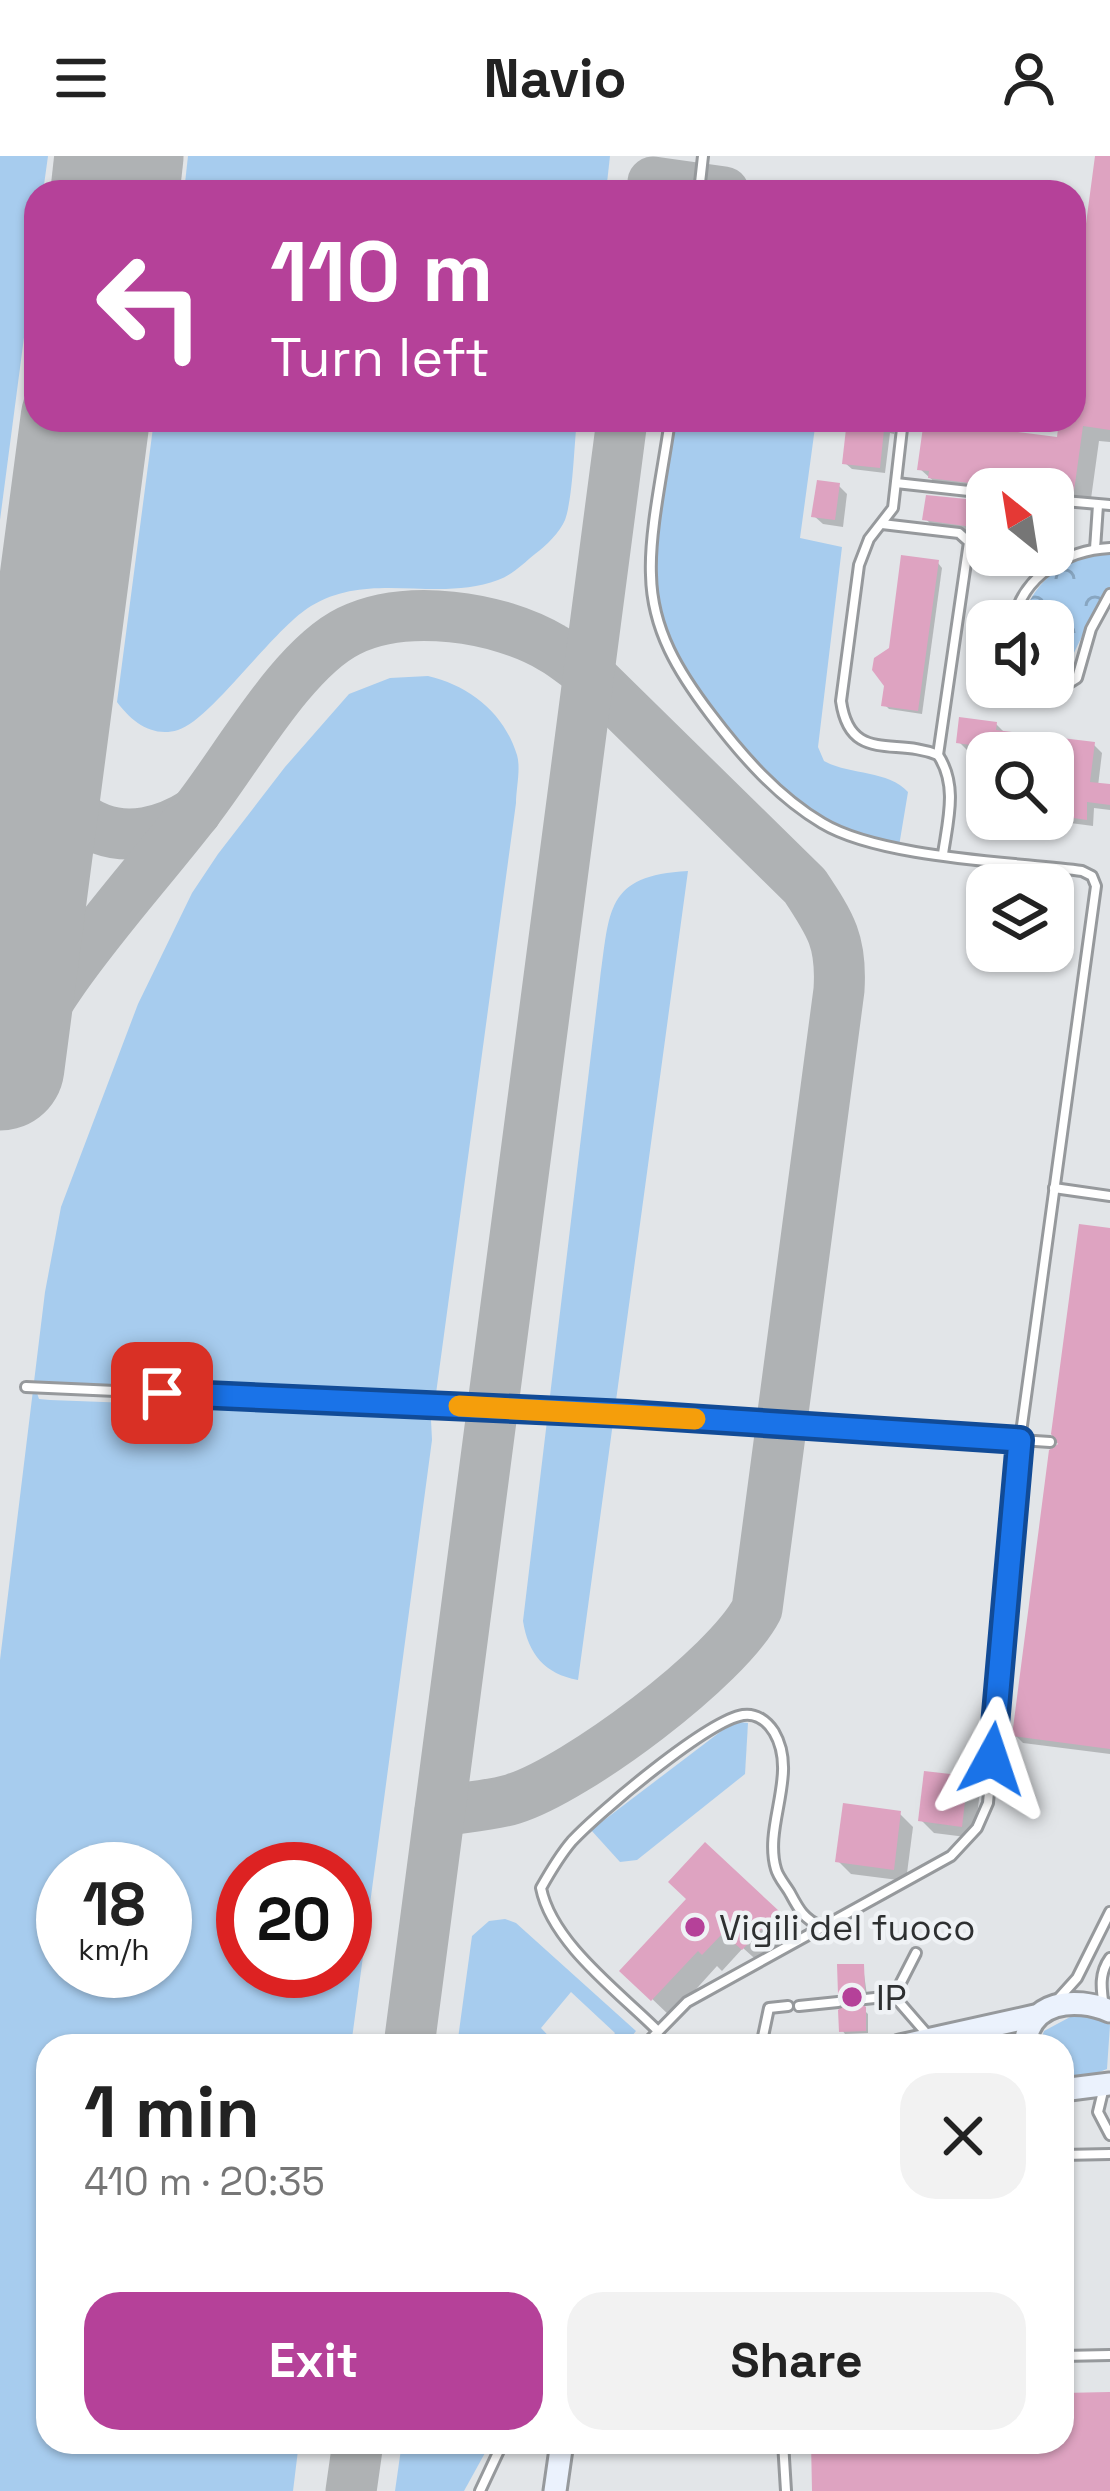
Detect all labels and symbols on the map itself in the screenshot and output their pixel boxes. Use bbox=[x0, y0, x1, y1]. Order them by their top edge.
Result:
north arrow bbox=[966, 468, 1074, 576]
pin bbox=[111, 1342, 213, 1444]
position arrow bbox=[929, 1696, 1055, 1822]
speed limit sign: 20 bbox=[216, 1842, 372, 1998]
place label: Vigili del fuoco bbox=[719, 1905, 975, 1951]
marker: Vigili del fuoco bbox=[682, 1914, 708, 1940]
place label: IP bbox=[876, 1975, 906, 2021]
marker: IP bbox=[839, 1984, 865, 2010]

